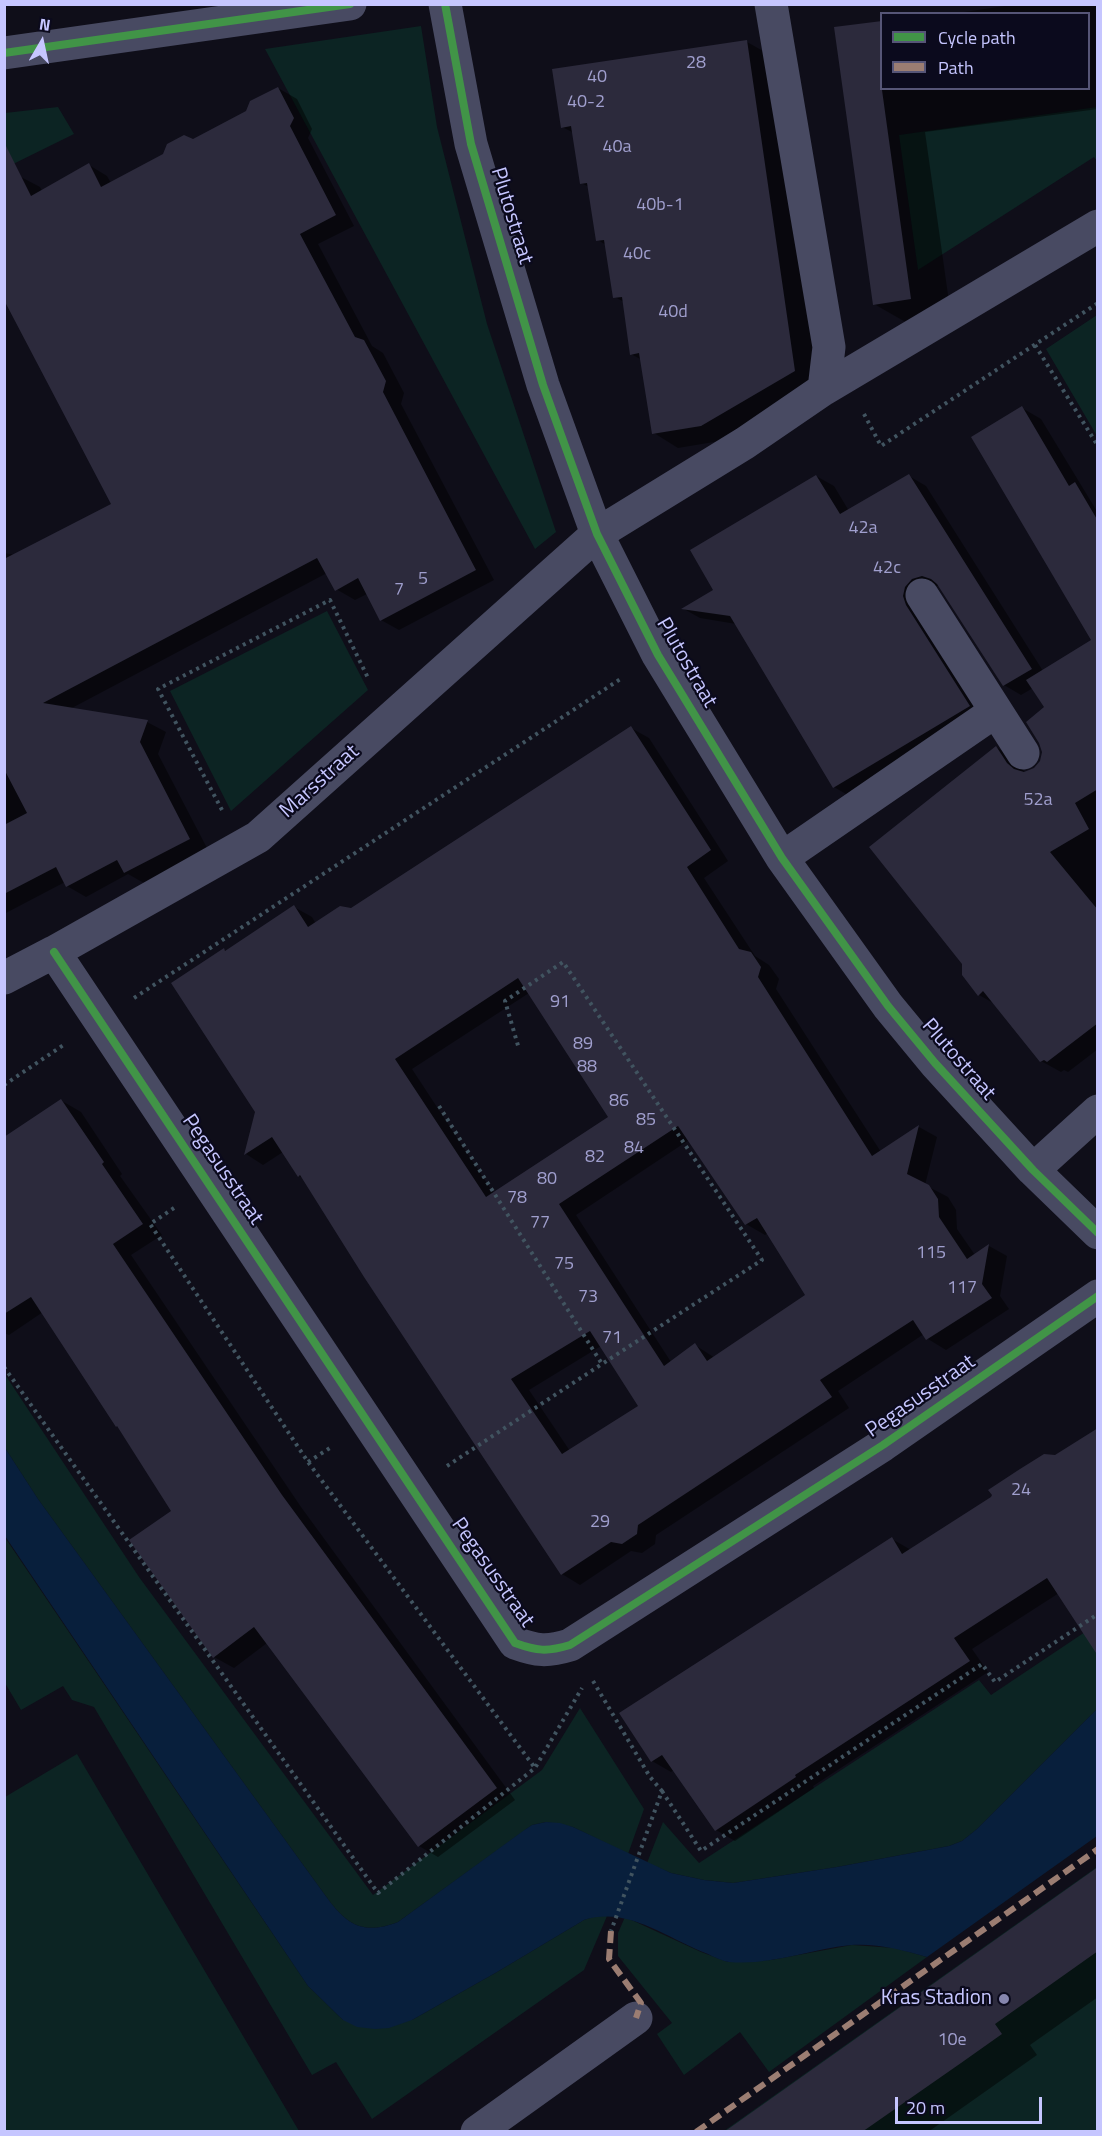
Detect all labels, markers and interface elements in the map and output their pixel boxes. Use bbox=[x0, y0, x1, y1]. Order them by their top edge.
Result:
north arrow bbox=[12, 12, 72, 72]
text: N bbox=[37, 12, 52, 37]
legend bbox=[880, 12, 1090, 90]
text: Cycle path bbox=[938, 24, 1016, 51]
house number: 28 bbox=[686, 53, 706, 75]
text: Path bbox=[938, 54, 974, 81]
house number: 40 bbox=[587, 67, 607, 89]
house number: 40-2 bbox=[567, 92, 605, 114]
house number: 40a bbox=[602, 137, 632, 159]
street label: Plutostraat bbox=[484, 165, 538, 267]
house number: 40b-1 bbox=[636, 195, 684, 217]
house number: 40c bbox=[623, 244, 651, 266]
house number: 40d bbox=[658, 302, 688, 324]
house number: 42a bbox=[848, 518, 878, 540]
house number: 42c bbox=[873, 558, 901, 580]
house number: 5 bbox=[418, 569, 428, 591]
house number: 7 bbox=[394, 580, 404, 602]
street label: Plutostraat bbox=[650, 614, 722, 712]
street label: Marsstraat bbox=[275, 740, 365, 824]
house number: 52a bbox=[1023, 790, 1053, 812]
house number: 91 bbox=[550, 992, 570, 1014]
street label: Plutostraat bbox=[916, 1014, 1000, 1106]
house number: 89 bbox=[573, 1034, 593, 1056]
house number: 88 bbox=[577, 1057, 597, 1079]
house number: 86 bbox=[609, 1091, 629, 1113]
street label: Pegasusstraat bbox=[176, 1110, 268, 1230]
house number: 85 bbox=[636, 1110, 656, 1132]
house number: 84 bbox=[624, 1138, 644, 1160]
house number: 82 bbox=[585, 1147, 605, 1169]
house number: 80 bbox=[537, 1169, 557, 1191]
house number: 78 bbox=[507, 1188, 527, 1210]
house number: 77 bbox=[530, 1213, 550, 1235]
house number: 115 bbox=[916, 1243, 946, 1265]
house number: 75 bbox=[554, 1254, 574, 1276]
house number: 117 bbox=[947, 1278, 977, 1300]
house number: 73 bbox=[578, 1287, 598, 1309]
house number: 71 bbox=[602, 1328, 622, 1350]
street label: Pegasusstraat bbox=[861, 1350, 981, 1444]
house number: 24 bbox=[1011, 1480, 1031, 1502]
house number: 29 bbox=[590, 1512, 610, 1534]
street label: Pegasusstraat bbox=[445, 1513, 539, 1633]
place label: Kras Stadion bbox=[881, 1986, 992, 2012]
marker: Kras Stadion bbox=[997, 1992, 1011, 2006]
house number: 10e bbox=[937, 2030, 967, 2052]
scale bar bbox=[898, 2085, 1045, 2123]
text: 20 m bbox=[906, 2094, 945, 2121]

